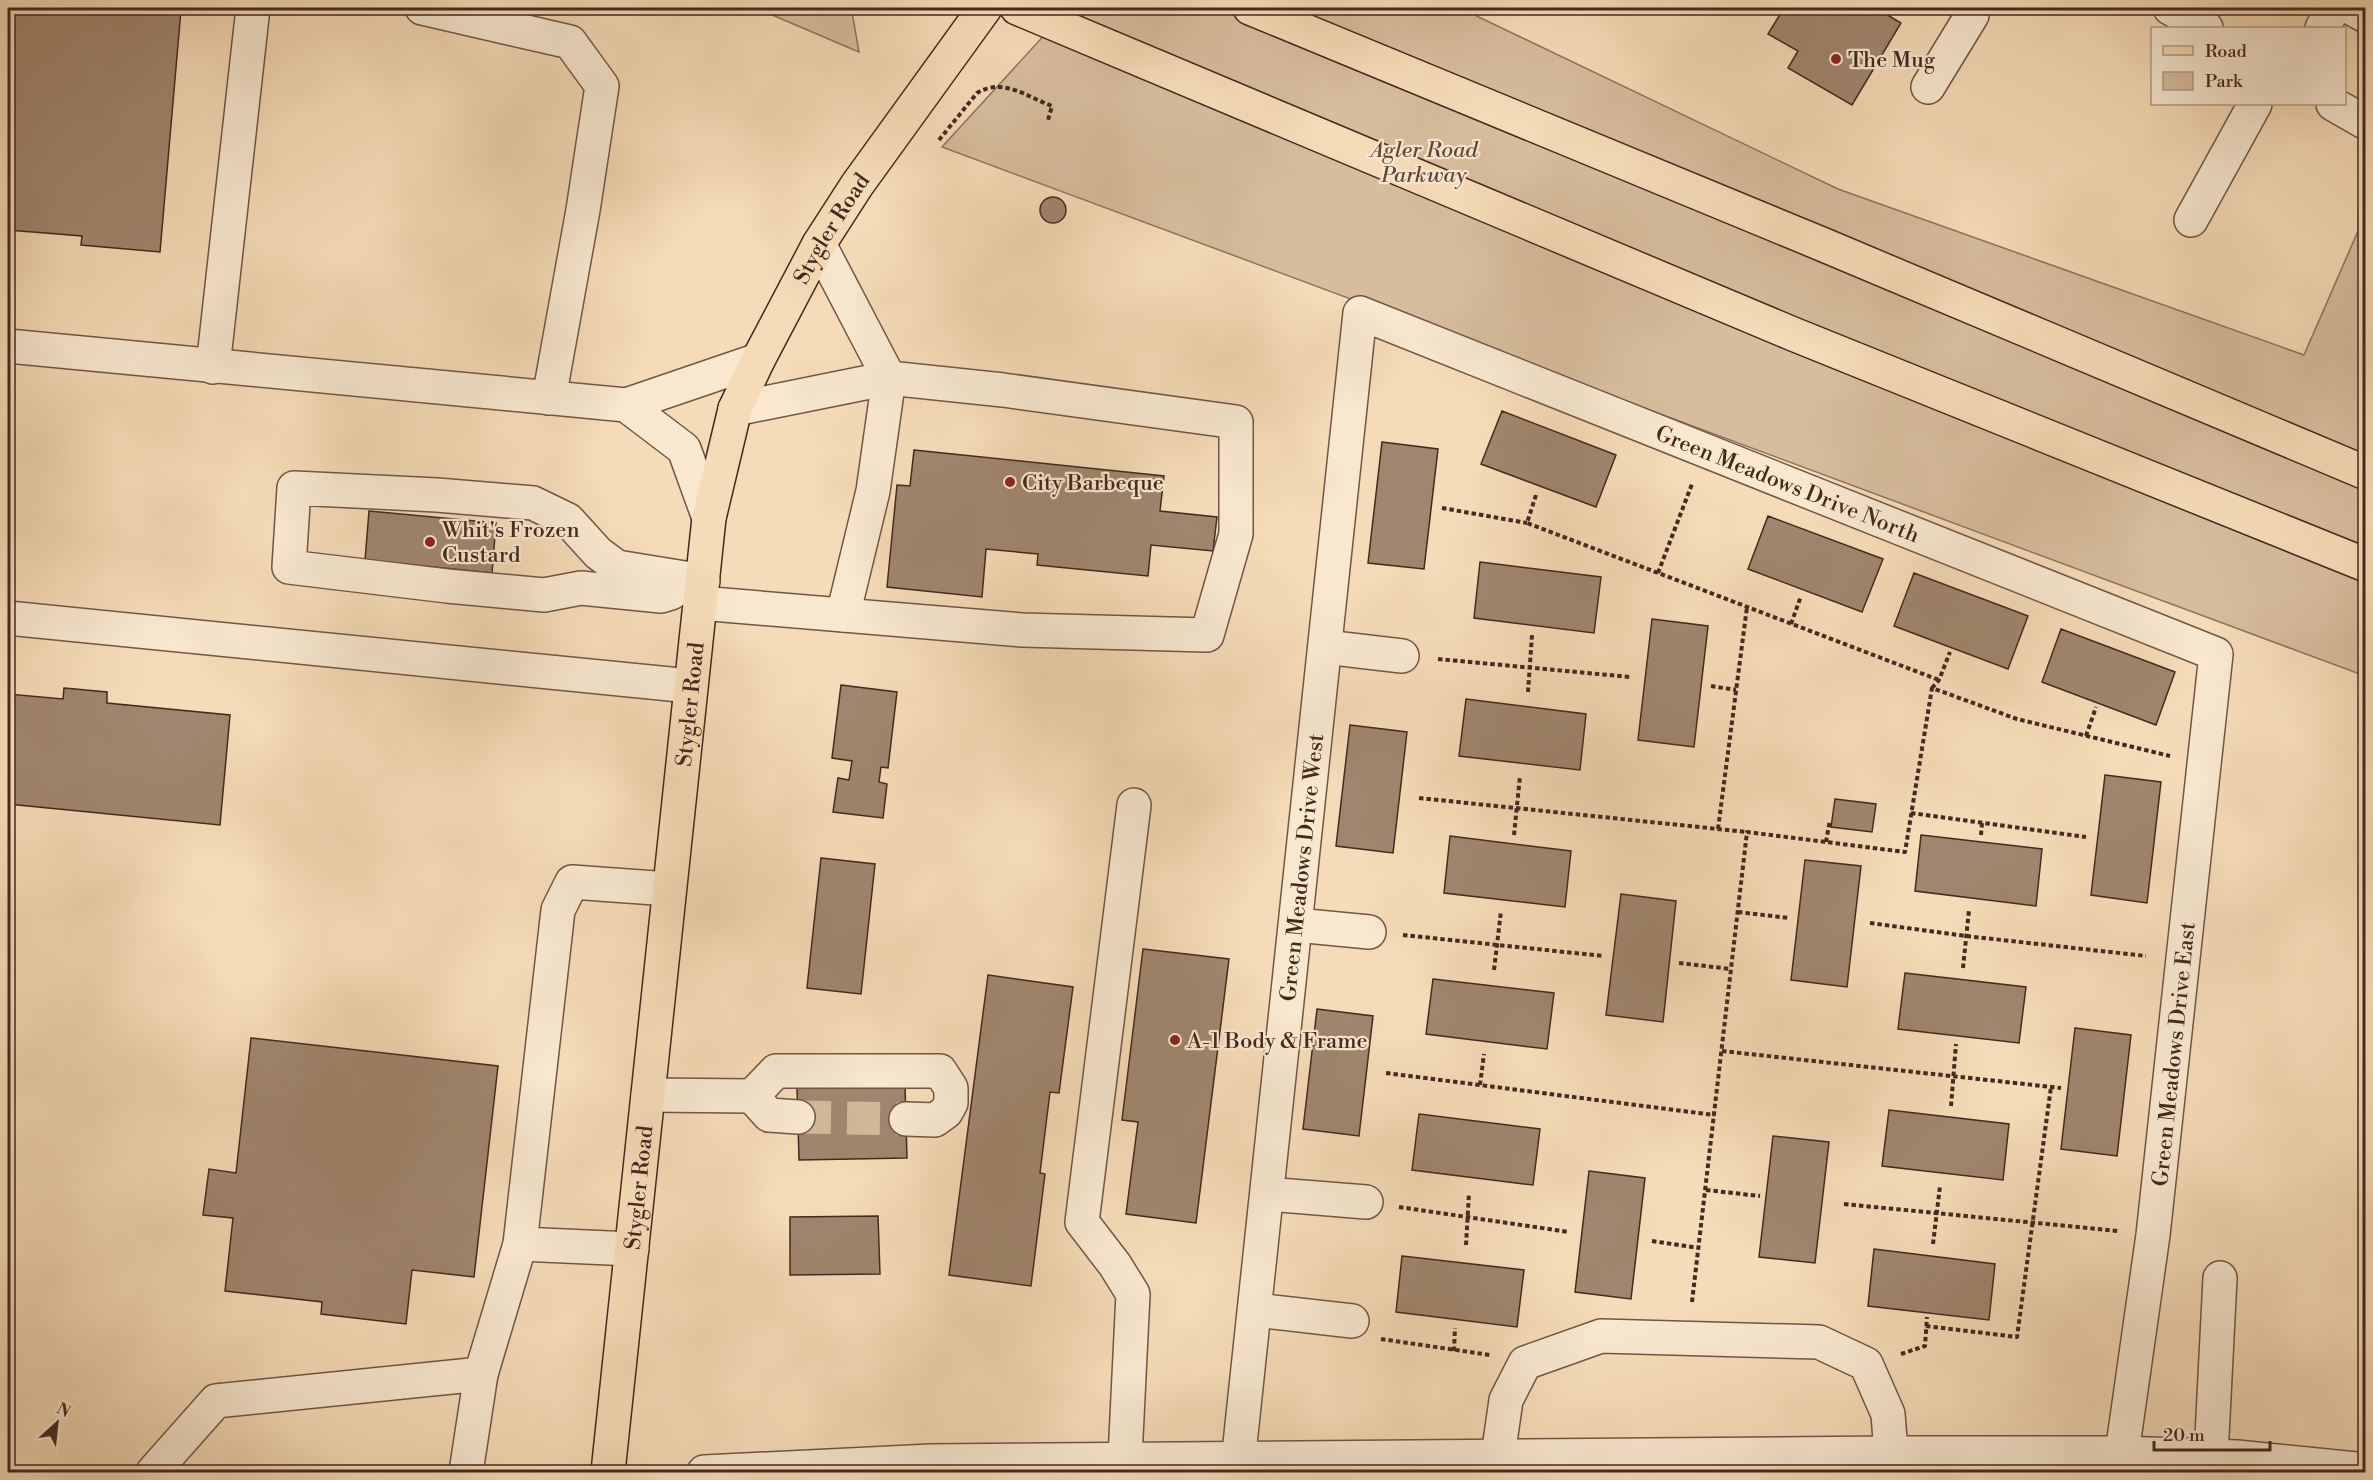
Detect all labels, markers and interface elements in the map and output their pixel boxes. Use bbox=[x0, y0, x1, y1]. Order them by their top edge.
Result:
legend bbox=[2151, 27, 2346, 105]
text: Road bbox=[2205, 40, 2248, 63]
place label: The Mug bbox=[1848, 47, 1936, 74]
marker: The Mug bbox=[1829, 52, 1843, 66]
text: Park bbox=[2205, 70, 2244, 93]
park label: Agler Road Parkway bbox=[1368, 137, 1479, 189]
street label: Stygler Road bbox=[788, 168, 876, 289]
street label: Green Meadows Drive North bbox=[1651, 420, 1923, 549]
place label: City Barbeque bbox=[1022, 470, 1164, 497]
marker: City Barbeque bbox=[1003, 475, 1017, 489]
place label: Whit's Frozen Custard bbox=[441, 517, 580, 569]
marker: Whit's Frozen Custard bbox=[423, 535, 437, 549]
street label: Stygler Road bbox=[671, 640, 711, 768]
street label: Green Meadows Drive West bbox=[1275, 732, 1330, 1003]
street label: Green Meadows Drive East bbox=[2147, 920, 2202, 1188]
place label: A-1 Body & Frame bbox=[1186, 1028, 1368, 1055]
marker: A-1 Body & Frame bbox=[1168, 1033, 1182, 1047]
street label: Stygler Road bbox=[620, 1124, 660, 1251]
north arrow bbox=[27, 1393, 87, 1453]
text: N bbox=[53, 1399, 74, 1422]
scale bar bbox=[2154, 1414, 2270, 1452]
text: 20 m bbox=[2163, 1424, 2205, 1447]

